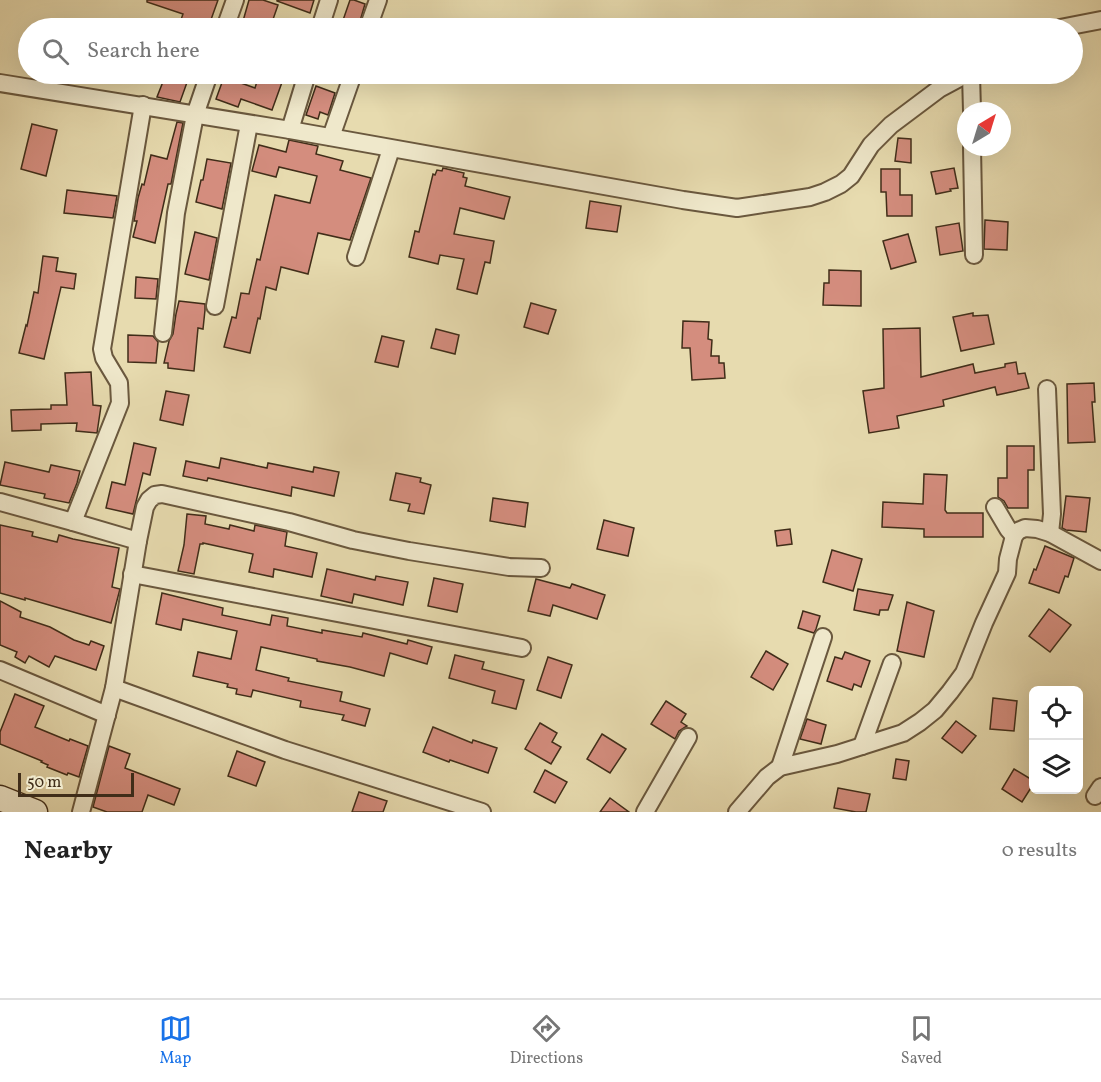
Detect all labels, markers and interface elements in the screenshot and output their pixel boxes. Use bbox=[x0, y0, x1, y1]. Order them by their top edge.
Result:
search box bbox=[18, 18, 1083, 84]
icon: search bbox=[39, 35, 72, 68]
text: Search here bbox=[87, 36, 200, 67]
north arrow bbox=[957, 102, 1011, 156]
map controls bbox=[1029, 686, 1083, 794]
button: locate bbox=[1029, 686, 1083, 740]
button: layers bbox=[1029, 740, 1083, 794]
scale bar bbox=[18, 770, 134, 798]
text: 50 m bbox=[27, 772, 61, 794]
text: Nearby bbox=[24, 833, 113, 869]
text: 0 results bbox=[1002, 837, 1077, 865]
tab: Map bbox=[159, 1012, 192, 1070]
tab: Directions bbox=[510, 1012, 583, 1070]
tab: Saved bbox=[901, 1012, 942, 1070]

